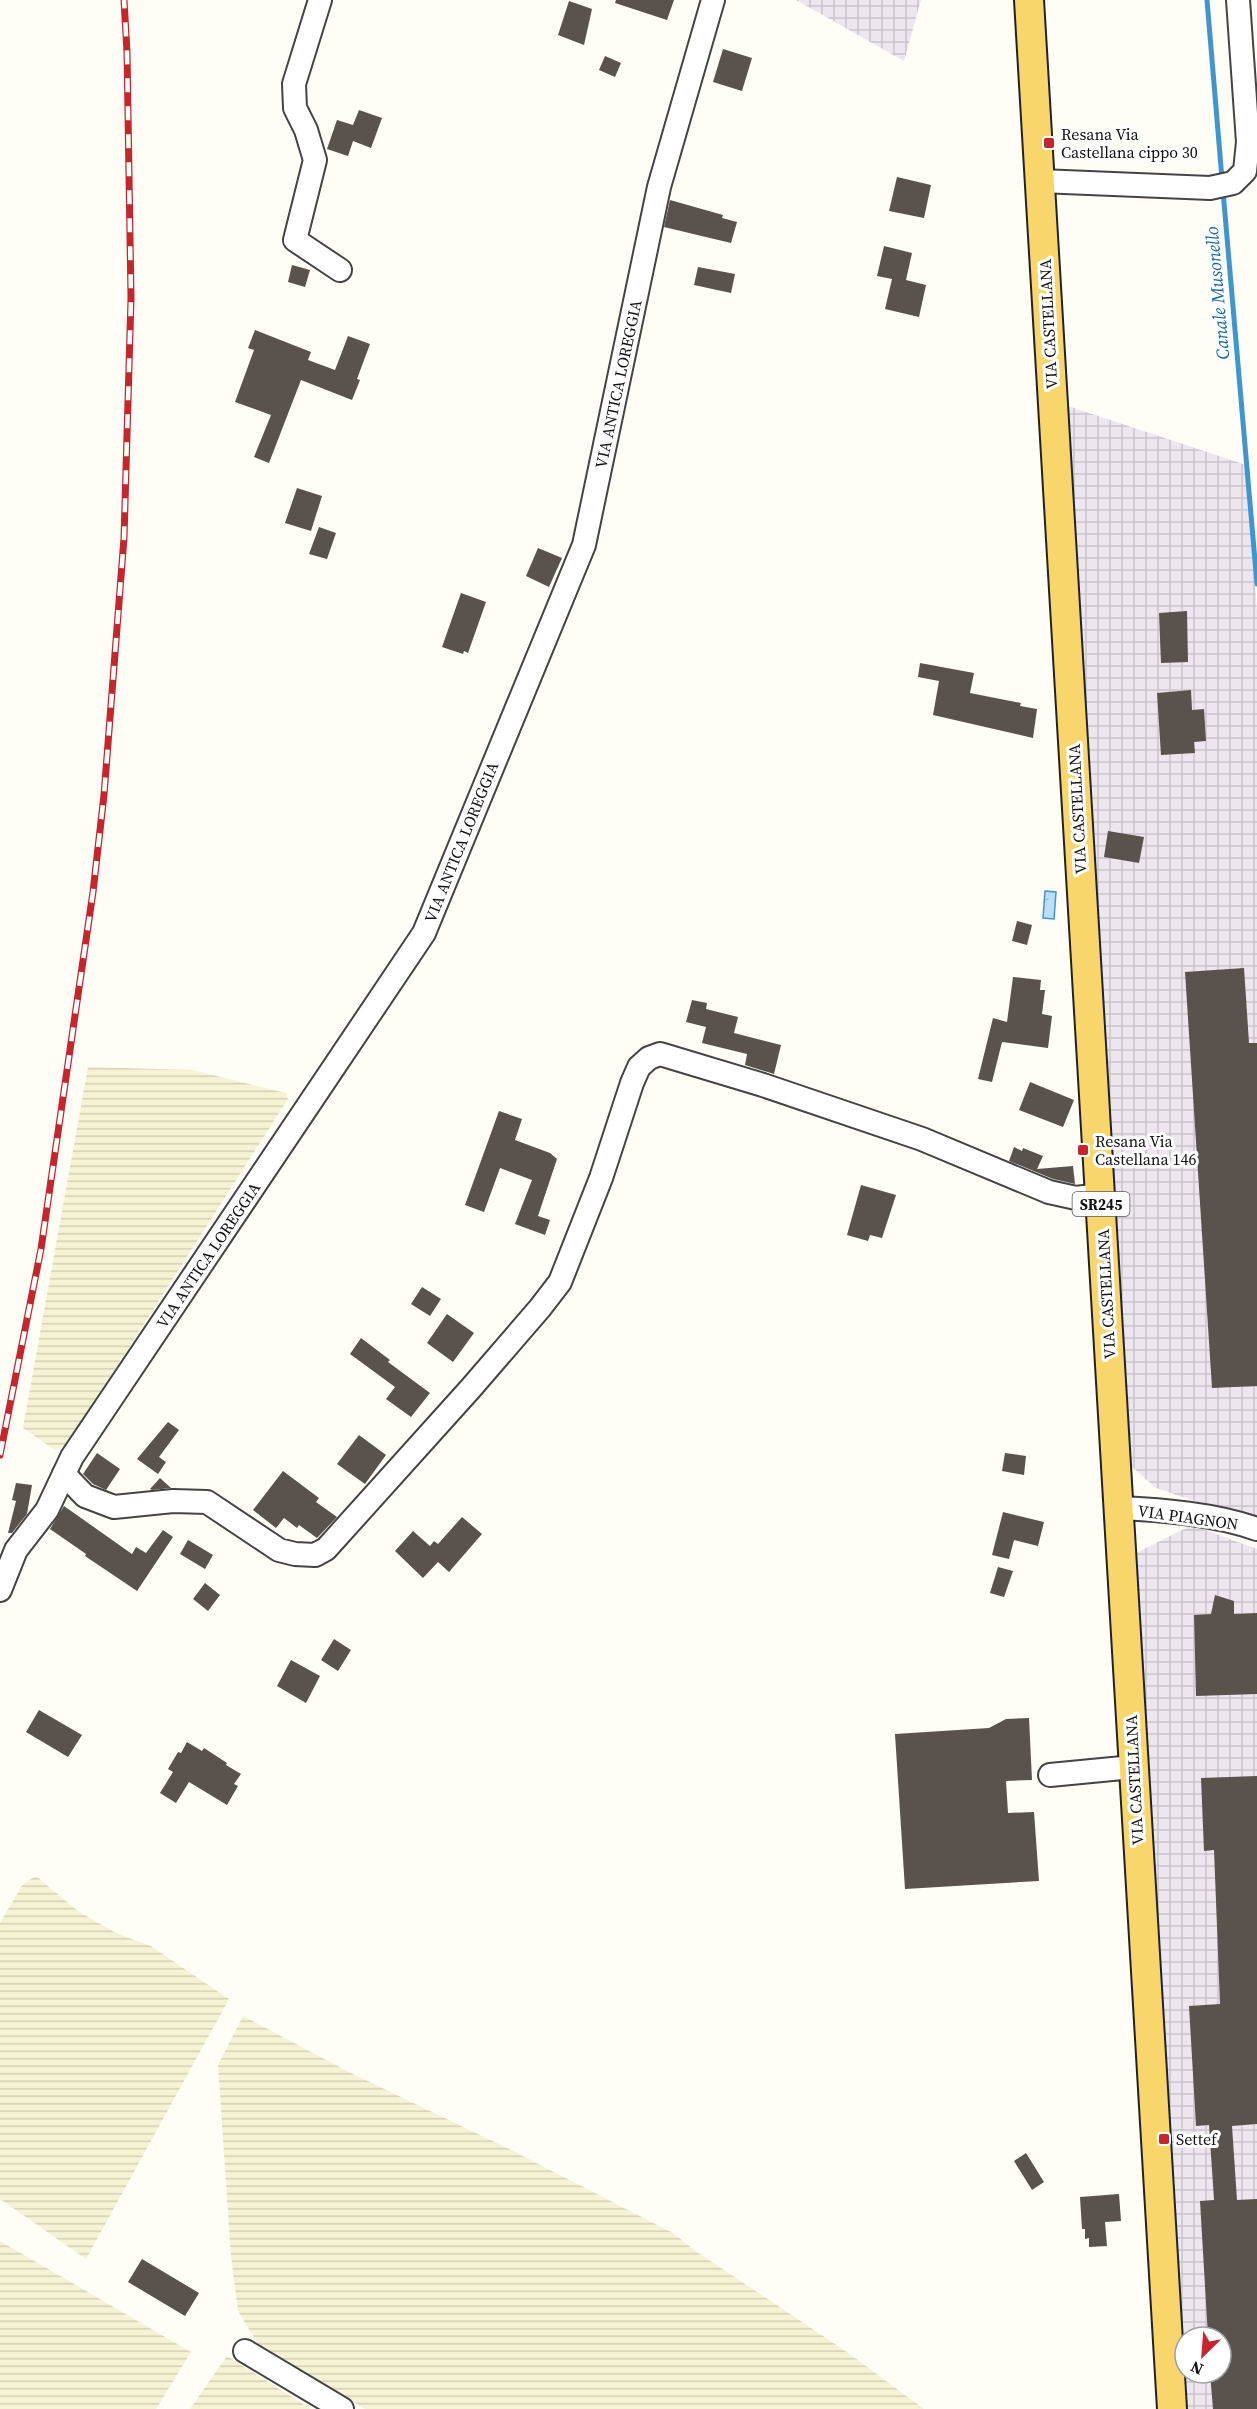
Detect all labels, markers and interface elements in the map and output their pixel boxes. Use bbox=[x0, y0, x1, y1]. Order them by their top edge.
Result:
place label: Resana Via Castellana cippo 30 bbox=[1061, 123, 1198, 163]
marker: Resana Via Castellana cippo 30 bbox=[1042, 136, 1056, 150]
water label: Canale Musonello bbox=[1199, 225, 1235, 361]
street label: VIA CASTELLANA bbox=[1034, 258, 1062, 390]
street label: VIA ANTICA LOREGGIA bbox=[589, 297, 647, 470]
street label: VIA CASTELLANA bbox=[1063, 743, 1091, 875]
street label: VIA ANTICA LOREGGIA bbox=[419, 758, 503, 926]
place label: Resana Via Castellana 146 bbox=[1095, 1130, 1196, 1170]
marker: Resana Via Castellana 146 bbox=[1076, 1143, 1090, 1157]
street label: VIA ANTICA LOREGGIA bbox=[151, 1177, 265, 1332]
road number: SR245 bbox=[1072, 1192, 1130, 1216]
street label: VIA CASTELLANA bbox=[1092, 1228, 1120, 1360]
street label: VIA PIAGNON bbox=[1136, 1499, 1240, 1535]
street label: VIA CASTELLANA bbox=[1120, 1714, 1148, 1846]
place label: Settef bbox=[1176, 2128, 1218, 2150]
marker: Settef bbox=[1157, 2132, 1171, 2146]
north arrow bbox=[1173, 2325, 1233, 2385]
text: N bbox=[1186, 2356, 1207, 2381]

